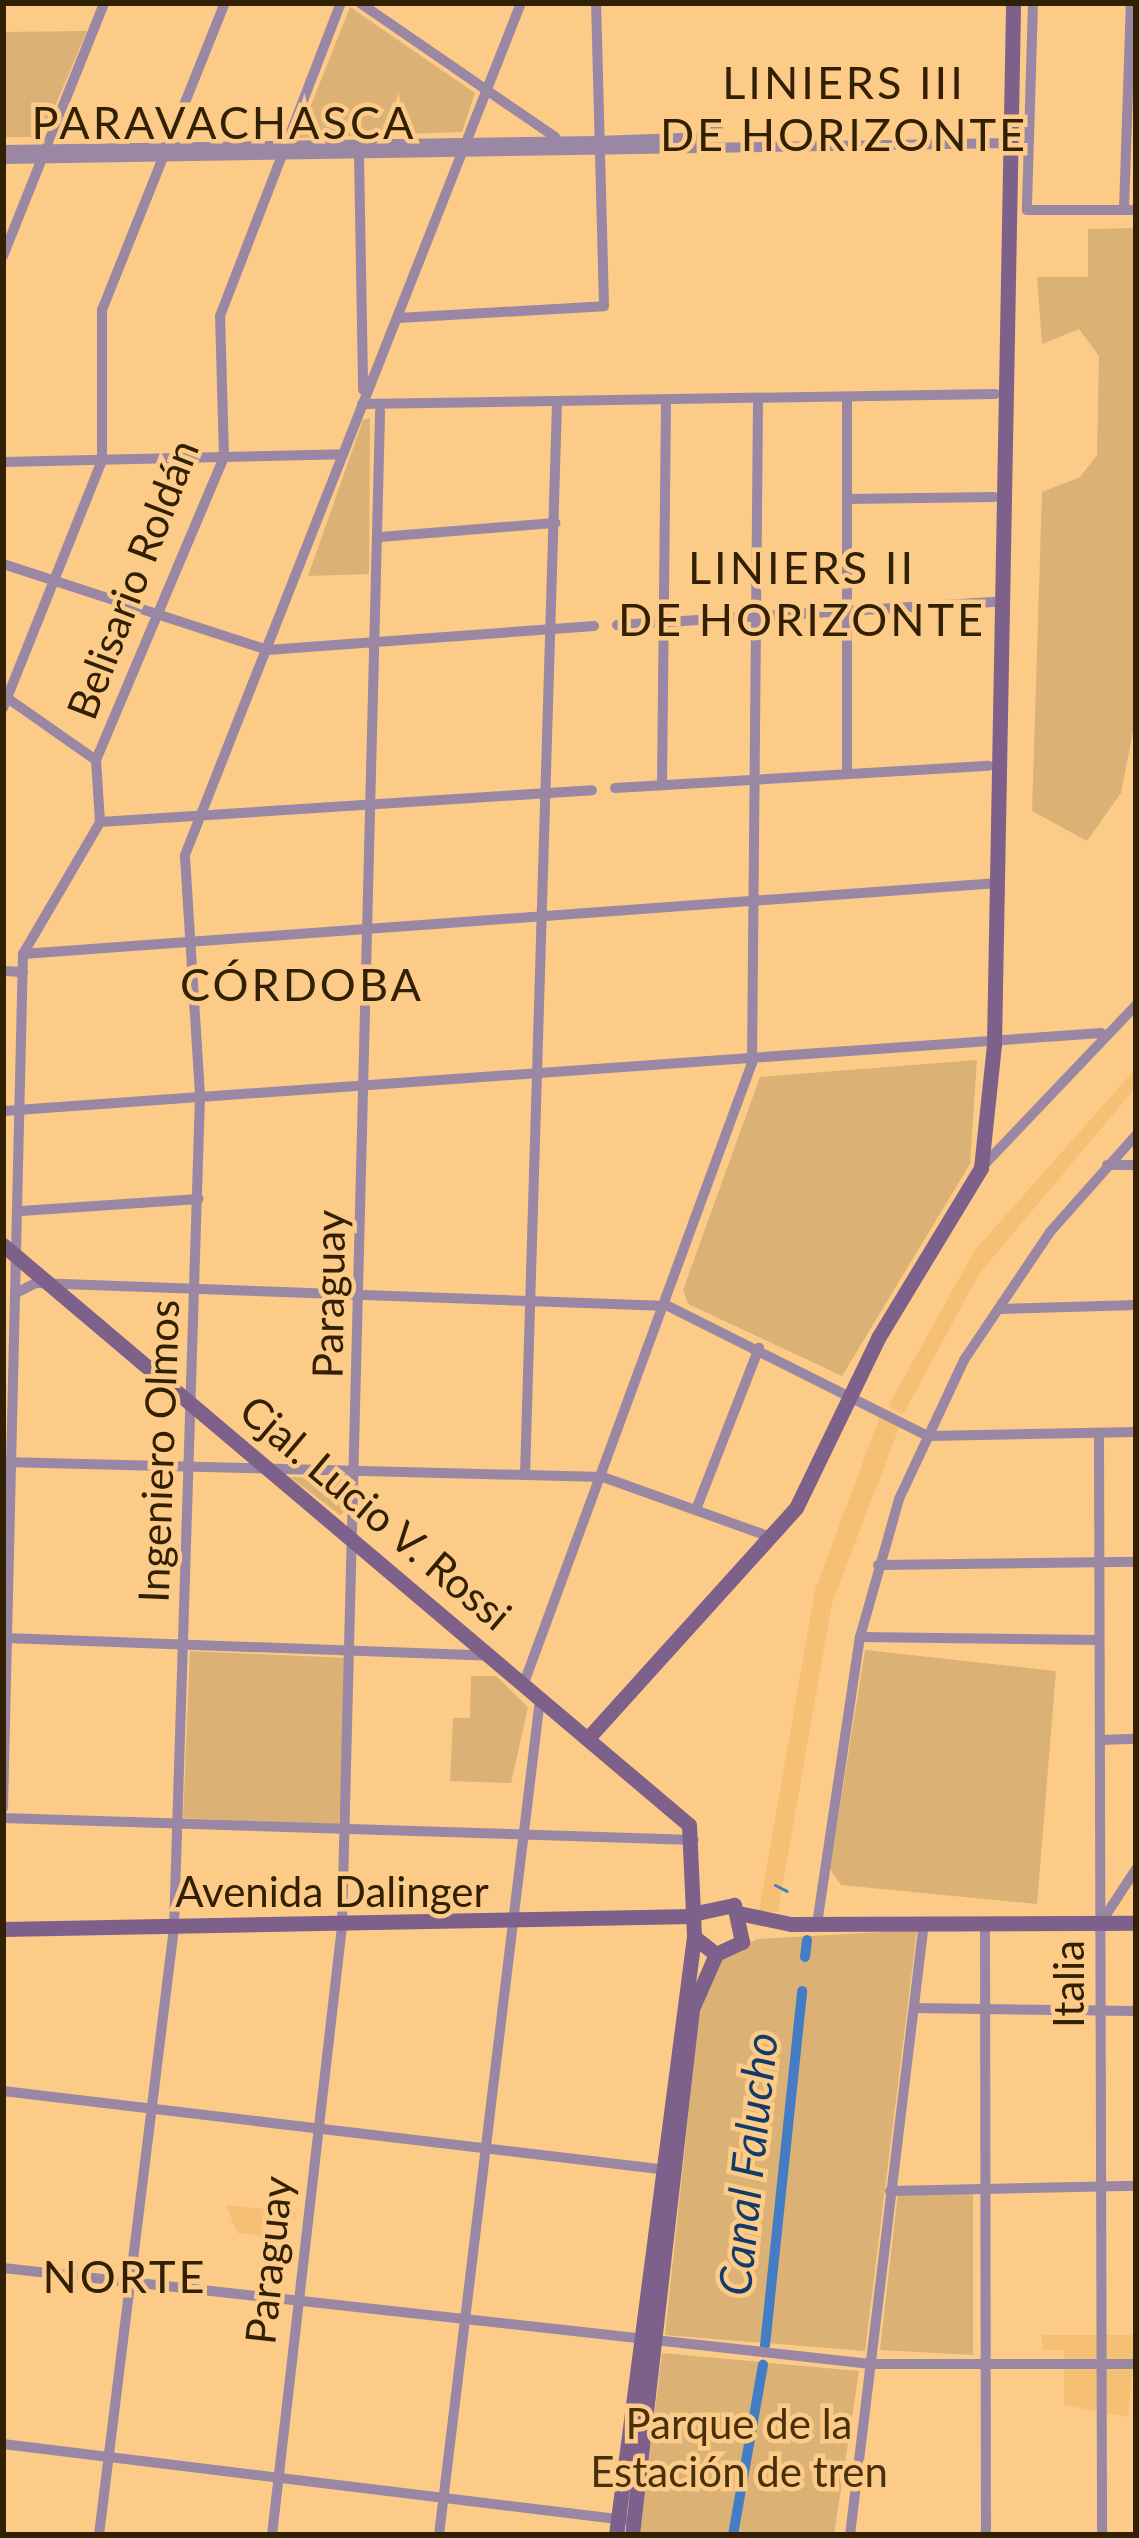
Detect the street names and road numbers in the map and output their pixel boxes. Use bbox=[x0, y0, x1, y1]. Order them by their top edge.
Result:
street label: Belisario Roldán bbox=[56, 432, 208, 726]
street label: Paraguay bbox=[301, 1209, 355, 1379]
street label: Ingeniero Olmos bbox=[128, 1299, 188, 1603]
street label: Cjal. Lucio V. Rossi bbox=[230, 1384, 522, 1640]
street label: Avenida Dalinger bbox=[175, 1866, 489, 1916]
street label: Italia bbox=[1043, 1940, 1093, 2028]
street label: Paraguay bbox=[234, 2174, 302, 2346]

